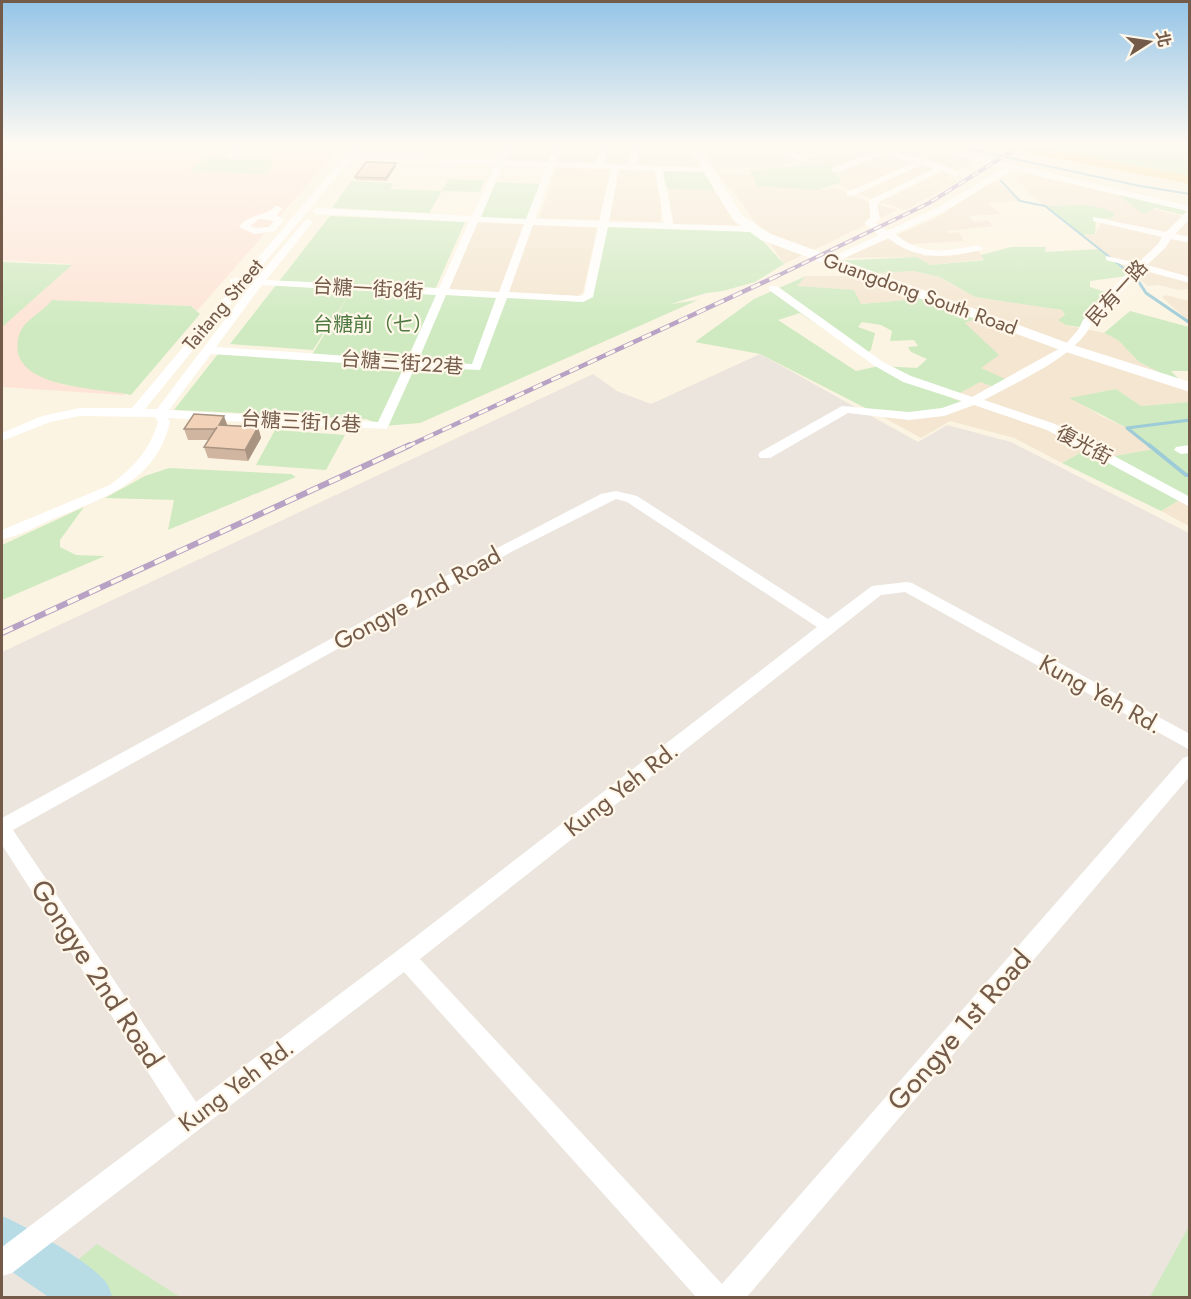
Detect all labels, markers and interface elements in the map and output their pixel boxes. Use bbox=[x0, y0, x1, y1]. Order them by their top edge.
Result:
north arrow bbox=[1119, 12, 1179, 72]
text: 北 bbox=[1150, 29, 1176, 49]
street label: Guangdong South Road bbox=[819, 245, 1021, 343]
street label: Taitang Street bbox=[176, 253, 270, 357]
street label: 民有一路 bbox=[1079, 254, 1155, 332]
street label: 台糖一街8街 bbox=[312, 272, 424, 306]
park label: 台糖前（七） bbox=[313, 310, 433, 339]
street label: 台糖三街22巷 bbox=[340, 344, 464, 382]
street label: 台糖三街16巷 bbox=[240, 404, 362, 440]
street label: 復光街 bbox=[1051, 418, 1117, 472]
street label: Gongye 2nd Road bbox=[327, 537, 507, 659]
street label: Kung Yeh Rd. bbox=[1033, 646, 1169, 742]
street label: Kung Yeh Rd. bbox=[556, 733, 686, 845]
street label: Gongye 2nd Road bbox=[21, 872, 173, 1076]
street label: Gongye 1st Road bbox=[877, 940, 1041, 1120]
street label: Kung Yeh Rd. bbox=[171, 1030, 301, 1140]

